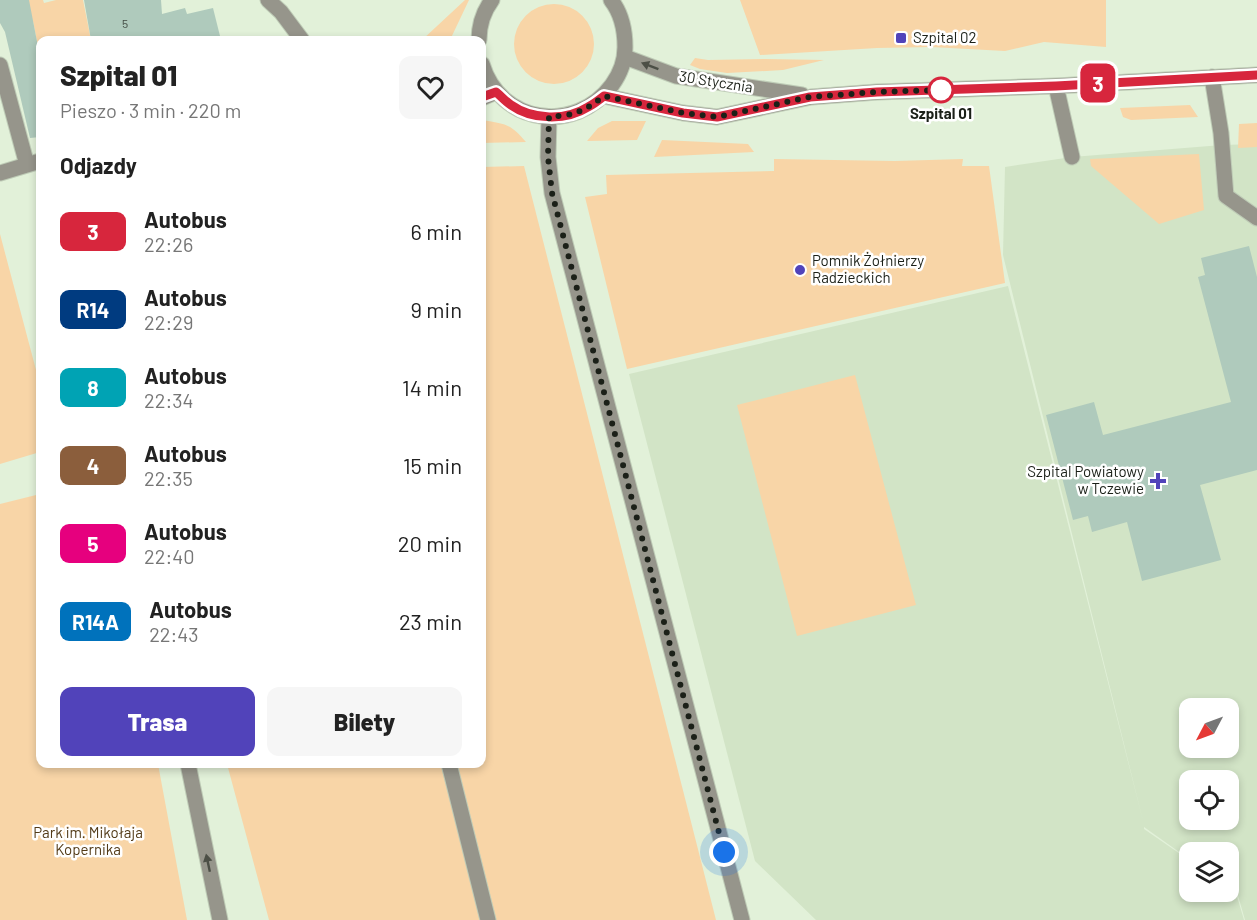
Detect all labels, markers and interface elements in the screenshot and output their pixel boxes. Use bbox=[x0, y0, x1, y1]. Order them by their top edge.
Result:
house number: 5 bbox=[122, 16, 128, 30]
place label: Szpital 02 bbox=[913, 28, 977, 46]
marker: Szpital 02 bbox=[894, 31, 908, 45]
button: heart bbox=[399, 56, 462, 119]
text: Szpital 01 bbox=[60, 58, 177, 92]
one-way arrow bbox=[641, 61, 659, 71]
line badge: 3 bbox=[1078, 64, 1118, 103]
street label: 30 Stycznia bbox=[678, 66, 754, 96]
text: 3 bbox=[1092, 71, 1104, 96]
marker: Szpital 01 bbox=[928, 77, 954, 103]
text: Pieszo · 3 min · 220 m bbox=[60, 98, 241, 122]
place label: Szpital 01 bbox=[910, 104, 972, 122]
text: Odjazdy bbox=[60, 152, 137, 178]
text: Autobus bbox=[144, 206, 227, 232]
text: 6 min bbox=[411, 218, 462, 244]
text: 3 bbox=[87, 219, 99, 244]
text: 22:26 bbox=[144, 232, 193, 256]
place label: Pomnik Żołnierzy Radzieckich bbox=[812, 251, 924, 286]
marker: Pomnik Żołnierzy Radzieckich bbox=[793, 263, 807, 277]
text: Autobus bbox=[144, 284, 227, 310]
text: 9 min bbox=[410, 296, 462, 322]
text: R14 bbox=[76, 297, 110, 322]
text: 22:29 bbox=[144, 310, 193, 334]
text: Autobus bbox=[144, 362, 227, 388]
text: 14 min bbox=[402, 374, 462, 400]
text: 8 bbox=[87, 375, 99, 400]
text: 22:34 bbox=[144, 388, 194, 412]
text: Autobus bbox=[144, 440, 227, 466]
text: 15 min bbox=[403, 452, 462, 478]
text: 4 bbox=[87, 453, 99, 478]
place label: Szpital Powiatowy w Tczewie bbox=[1027, 462, 1144, 497]
text: 22:35 bbox=[144, 466, 193, 490]
marker: Szpital Powiatowy w Tczewie bbox=[1149, 472, 1167, 490]
text: Autobus bbox=[144, 518, 227, 544]
text: 20 min bbox=[398, 530, 462, 556]
text: 5 bbox=[87, 531, 99, 556]
text: 22:40 bbox=[144, 544, 195, 568]
text: Autobus bbox=[149, 596, 232, 622]
text: 23 min bbox=[399, 608, 462, 634]
text: R14A bbox=[72, 609, 119, 634]
text: 22:43 bbox=[149, 622, 199, 646]
button: Trasa bbox=[60, 687, 255, 756]
button: Bilety bbox=[267, 687, 462, 756]
north arrow bbox=[1179, 698, 1239, 758]
map controls bbox=[1179, 698, 1239, 902]
button: locate bbox=[1179, 770, 1239, 830]
park label: Park im. Mikołaja Kopernika bbox=[33, 823, 143, 858]
your location bbox=[709, 837, 739, 867]
button: layers bbox=[1179, 842, 1239, 902]
one-way arrow bbox=[203, 853, 212, 872]

